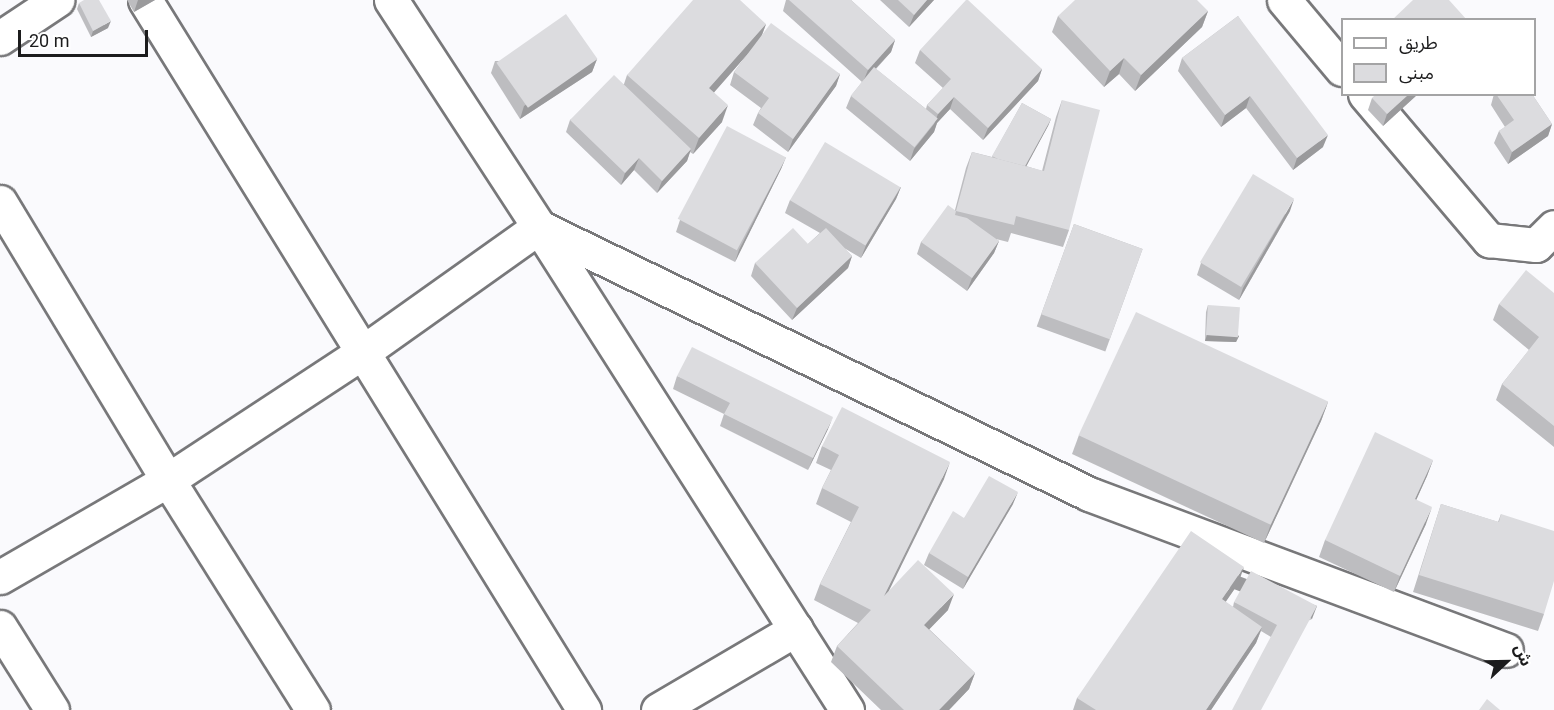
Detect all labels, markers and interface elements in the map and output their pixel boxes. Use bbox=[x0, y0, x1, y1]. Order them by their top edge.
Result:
scale bar bbox=[21, 18, 152, 56]
legend bbox=[1341, 18, 1536, 96]
text: 20 m bbox=[29, 30, 69, 51]
text: طريق bbox=[1399, 32, 1438, 53]
text: مبنى bbox=[1399, 62, 1434, 83]
north arrow bbox=[1476, 632, 1536, 692]
text: ش bbox=[1510, 641, 1536, 669]

